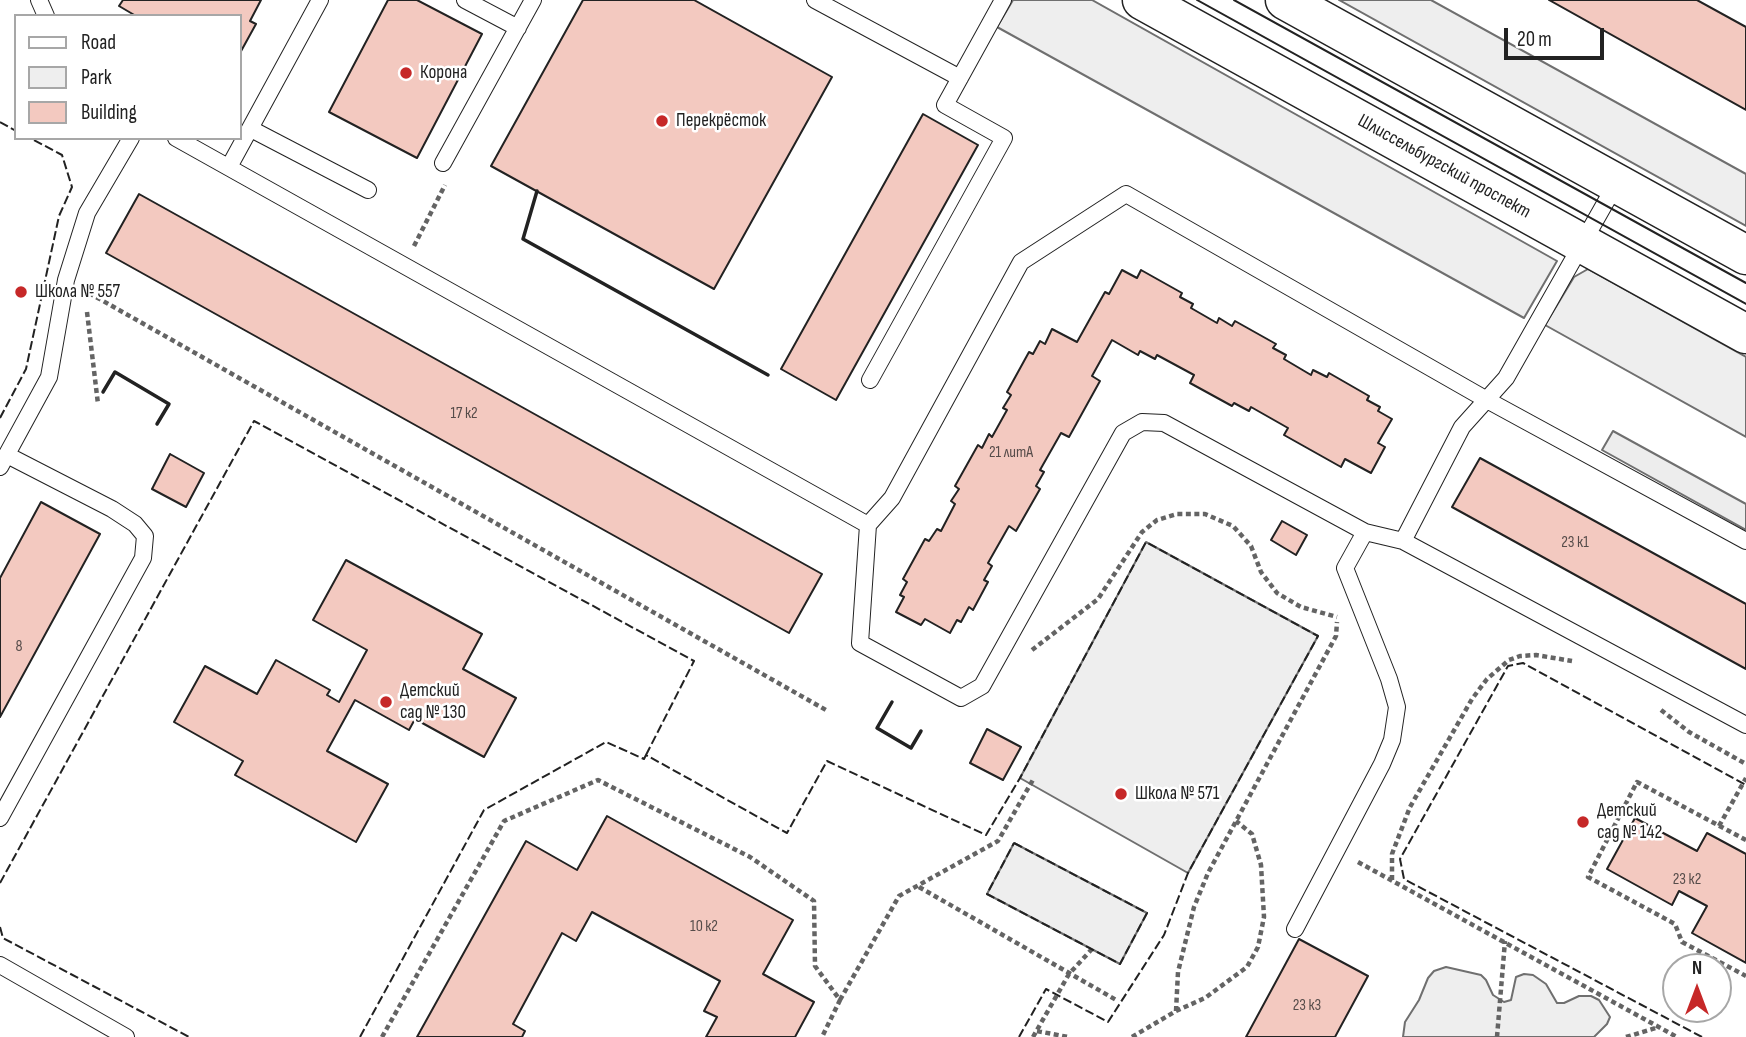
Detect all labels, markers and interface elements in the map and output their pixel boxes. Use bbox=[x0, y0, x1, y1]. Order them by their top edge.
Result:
legend bbox=[14, 14, 242, 140]
scale bar bbox=[1508, 14, 1608, 58]
text: 20 m bbox=[1517, 27, 1552, 52]
text: Road bbox=[81, 30, 116, 55]
place label: Корона bbox=[420, 62, 467, 84]
text: Park bbox=[81, 65, 112, 90]
marker: Корона bbox=[398, 65, 414, 81]
text: Building bbox=[81, 100, 137, 125]
place label: Перекрёсток bbox=[676, 110, 766, 132]
street label: Шлиссельбургский проспект bbox=[1354, 110, 1534, 224]
marker: Перекрёсток bbox=[654, 113, 670, 129]
place label: Школа № 557 bbox=[35, 281, 120, 303]
marker: Школа № 557 bbox=[13, 284, 29, 300]
house number: 17 к2 bbox=[450, 404, 478, 424]
house number: 21 литА bbox=[989, 443, 1033, 463]
house number: 23 к1 bbox=[1561, 533, 1589, 553]
house number: 8 bbox=[15, 637, 23, 657]
place label: Детский сад № 130 bbox=[400, 680, 466, 724]
marker: Детский сад № 130 bbox=[378, 694, 394, 710]
place label: Школа № 571 bbox=[1135, 783, 1219, 805]
marker: Школа № 571 bbox=[1113, 786, 1129, 802]
place label: Детский сад № 142 bbox=[1597, 800, 1662, 844]
marker: Детский сад № 142 bbox=[1575, 814, 1591, 830]
house number: 23 к2 bbox=[1673, 870, 1701, 890]
house number: 10 к2 bbox=[690, 917, 718, 937]
north arrow bbox=[1662, 953, 1732, 1023]
text: N bbox=[1692, 957, 1702, 980]
house number: 23 к3 bbox=[1293, 996, 1321, 1016]

